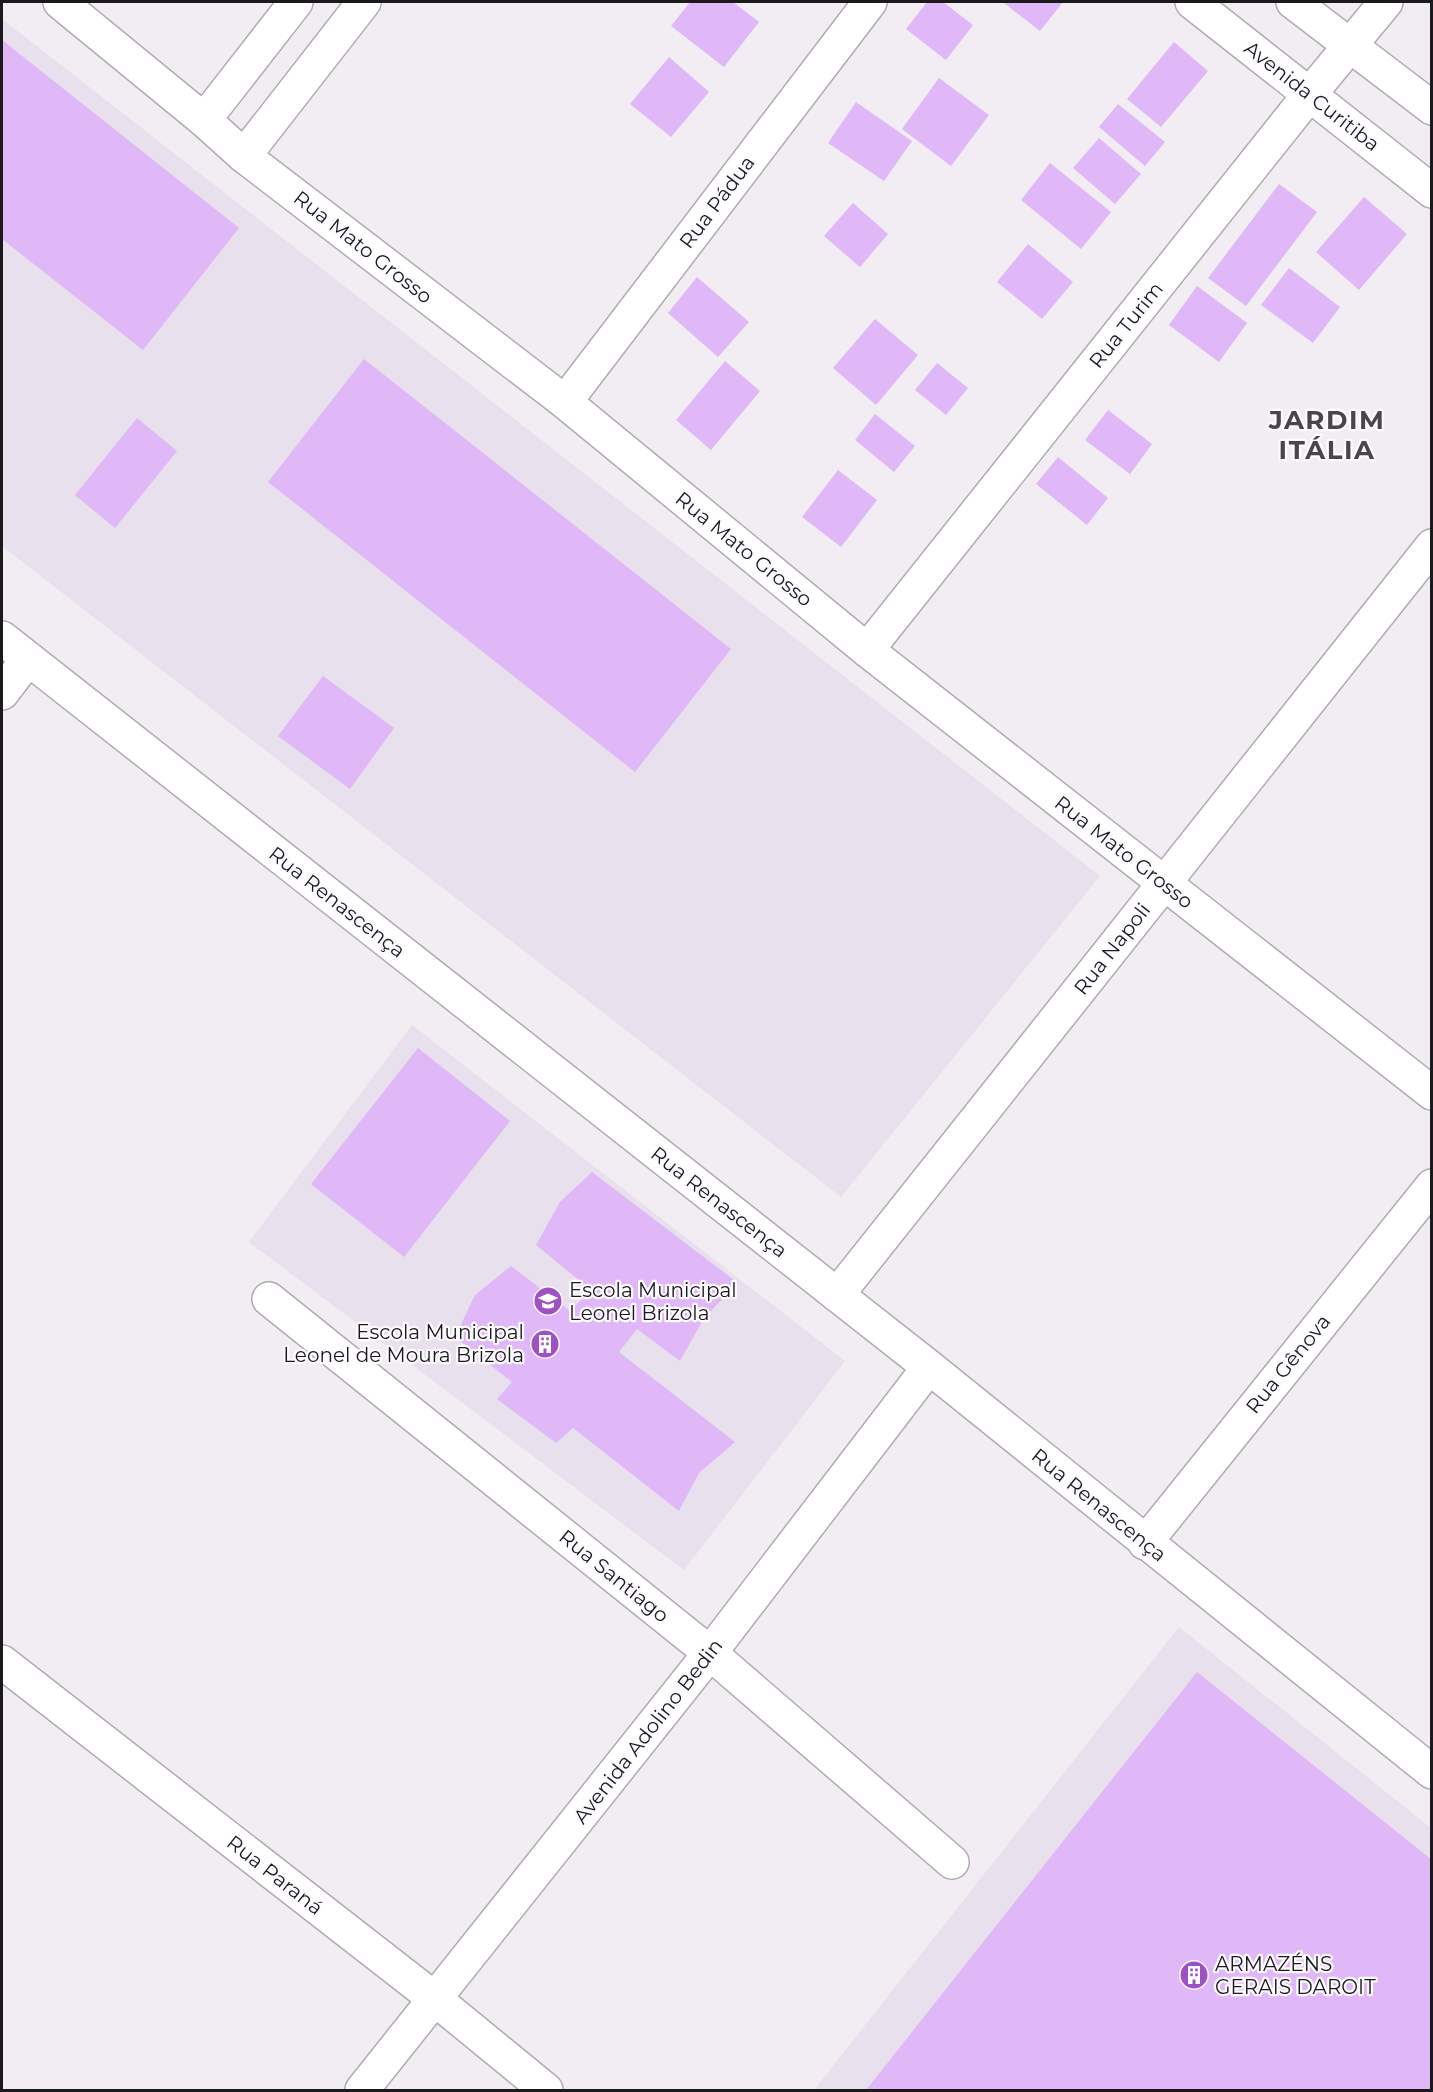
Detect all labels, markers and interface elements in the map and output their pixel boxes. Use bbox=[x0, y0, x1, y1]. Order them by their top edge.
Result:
street label: Avenida Curitiba bbox=[1240, 36, 1384, 156]
street label: Rua Pádua bbox=[674, 151, 760, 253]
street label: Rua Mato Grosso bbox=[289, 185, 437, 309]
street label: Rua Turim bbox=[1084, 277, 1168, 373]
district label: JARDIM ITÁLIA bbox=[1268, 404, 1385, 466]
street label: Rua Mato Grosso bbox=[671, 486, 817, 612]
street label: Rua Mato Grosso bbox=[1050, 790, 1198, 914]
street label: Rua Renascença bbox=[264, 841, 410, 963]
street label: Rua Napoli bbox=[1069, 898, 1155, 1000]
street label: Rua Renascença bbox=[646, 1141, 792, 1263]
place label: Escola Municipal Leonel Brizola bbox=[569, 1278, 737, 1325]
school or university icon: Escola Municipal Leonel Brizola bbox=[532, 1285, 564, 1317]
street label: Rua Gênova bbox=[1241, 1310, 1335, 1418]
place label: Escola Municipal Leonel de Moura Brizola bbox=[283, 1320, 524, 1367]
building icon: Escola Municipal Leonel de Moura Brizola bbox=[529, 1328, 561, 1360]
street label: Rua Renascença bbox=[1027, 1443, 1171, 1567]
street label: Rua Santiago bbox=[554, 1524, 674, 1628]
street label: Avenida Adolino Bedin bbox=[568, 1634, 728, 1828]
street label: Rua Paraná bbox=[222, 1830, 328, 1920]
place label: ARMAZÉNS GERAIS DAROIT bbox=[1215, 1952, 1376, 1999]
building icon: ARMAZÉNS GERAIS DAROIT bbox=[1178, 1959, 1210, 1991]

